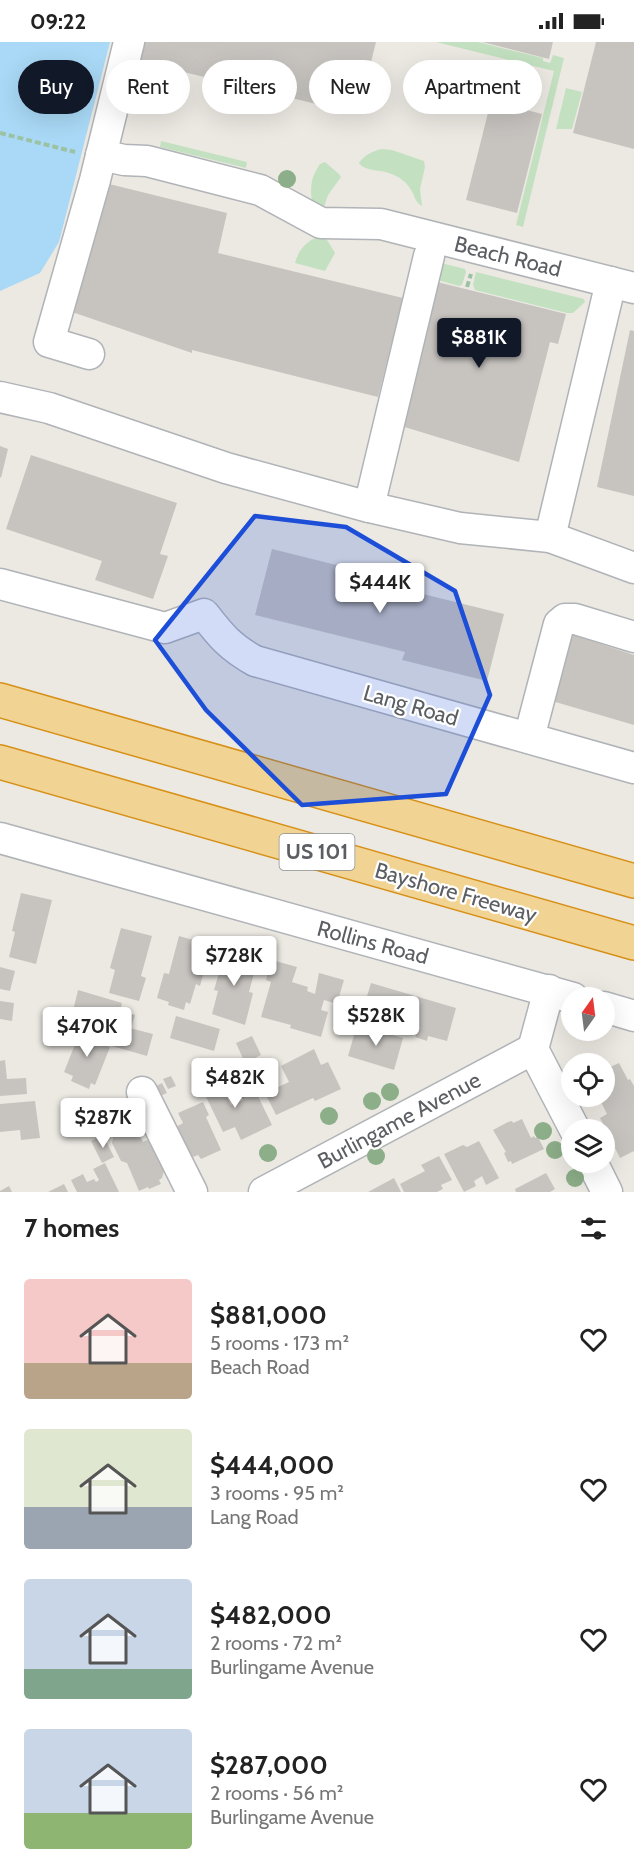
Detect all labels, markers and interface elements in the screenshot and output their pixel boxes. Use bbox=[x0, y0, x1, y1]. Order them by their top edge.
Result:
text: 09:22 bbox=[30, 8, 86, 35]
chip: Buy bbox=[18, 60, 94, 114]
chip: Rent bbox=[106, 60, 190, 114]
chip: Filters bbox=[202, 60, 297, 114]
chip: New bbox=[309, 60, 391, 114]
chip: Apartment bbox=[403, 60, 542, 114]
street label: Beach Road bbox=[451, 230, 564, 283]
pin: $881K bbox=[437, 318, 521, 369]
text: $881K bbox=[451, 325, 507, 349]
pin: $444K bbox=[338, 563, 422, 614]
text: $444K bbox=[349, 570, 411, 594]
street label: Lang Road bbox=[360, 679, 461, 732]
road number: US 101 bbox=[280, 834, 354, 870]
street label: Bayshore Freeway bbox=[372, 856, 540, 928]
street label: Rollins Road bbox=[314, 915, 431, 970]
pin: $728K bbox=[192, 936, 276, 987]
text: $728K bbox=[206, 943, 263, 967]
north arrow bbox=[561, 987, 615, 1041]
map controls bbox=[561, 987, 615, 1173]
pin: $528K bbox=[334, 996, 418, 1047]
text: $528K bbox=[347, 1003, 405, 1027]
pin: $470K bbox=[45, 1007, 129, 1058]
text: $470K bbox=[57, 1014, 117, 1038]
button: locate bbox=[561, 1053, 615, 1107]
pin: $482K bbox=[193, 1058, 277, 1109]
text: $482K bbox=[205, 1065, 265, 1089]
street label: Burlingame Avenue bbox=[313, 1066, 485, 1175]
pin: $287K bbox=[61, 1098, 145, 1149]
text: $287K bbox=[75, 1105, 132, 1129]
button: layers bbox=[561, 1119, 615, 1173]
text: 7 homes bbox=[24, 1212, 119, 1244]
icon: filters bbox=[577, 1212, 610, 1245]
text: $881,000 bbox=[210, 1299, 327, 1331]
icon: home bbox=[72, 1303, 144, 1375]
icon: heart bbox=[577, 1323, 610, 1356]
text: 5 rooms · 173 m² bbox=[210, 1331, 349, 1355]
text: Beach Road bbox=[210, 1355, 310, 1379]
text: $444,000 bbox=[210, 1449, 334, 1481]
icon: home bbox=[72, 1453, 144, 1525]
icon: heart bbox=[577, 1473, 610, 1506]
text: 3 rooms · 95 m² bbox=[210, 1481, 344, 1505]
text: Lang Road bbox=[210, 1505, 299, 1529]
text: $482,000 bbox=[210, 1599, 332, 1631]
icon: home bbox=[72, 1603, 144, 1675]
icon: heart bbox=[577, 1623, 610, 1656]
text: 2 rooms · 72 m² bbox=[210, 1631, 342, 1655]
text: Burlingame Avenue bbox=[210, 1655, 374, 1679]
text: $287,000 bbox=[210, 1749, 328, 1781]
icon: home bbox=[72, 1753, 144, 1825]
icon: heart bbox=[577, 1773, 610, 1806]
text: 2 rooms · 56 m² bbox=[210, 1781, 343, 1805]
text: Burlingame Avenue bbox=[210, 1805, 374, 1829]

